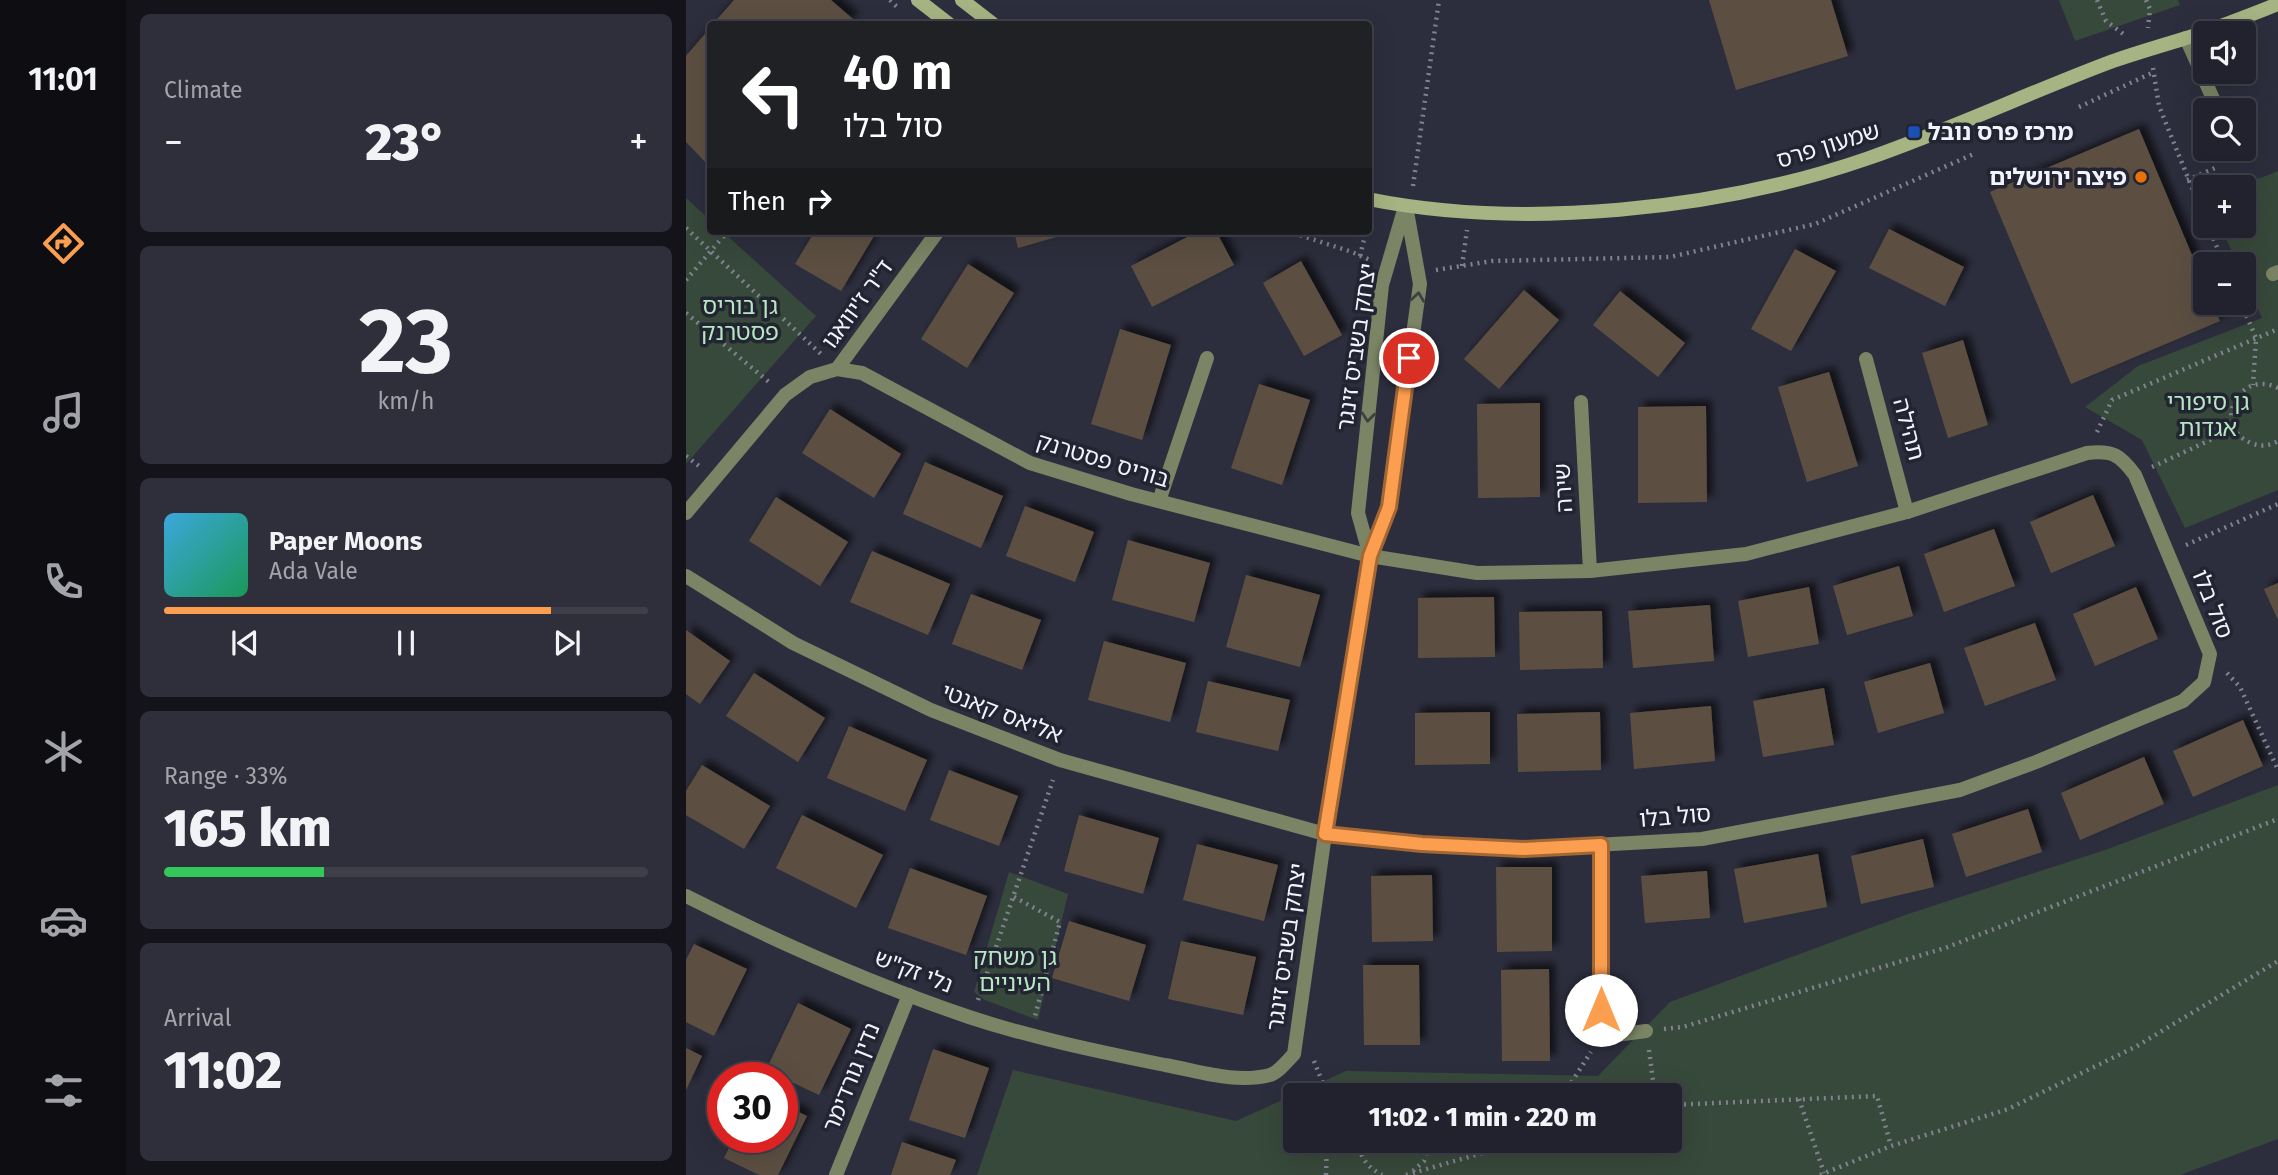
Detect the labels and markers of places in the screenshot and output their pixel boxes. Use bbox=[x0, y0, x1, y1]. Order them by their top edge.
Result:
place label: מרכז פרס נובל bbox=[1928, 118, 2073, 146]
marker: מרכז פרס נובל bbox=[1906, 124, 1922, 140]
place label: פיצה ירושלים bbox=[1989, 163, 2127, 191]
marker: פיצה ירושלים bbox=[2133, 169, 2149, 185]
pin bbox=[1379, 328, 1439, 388]

